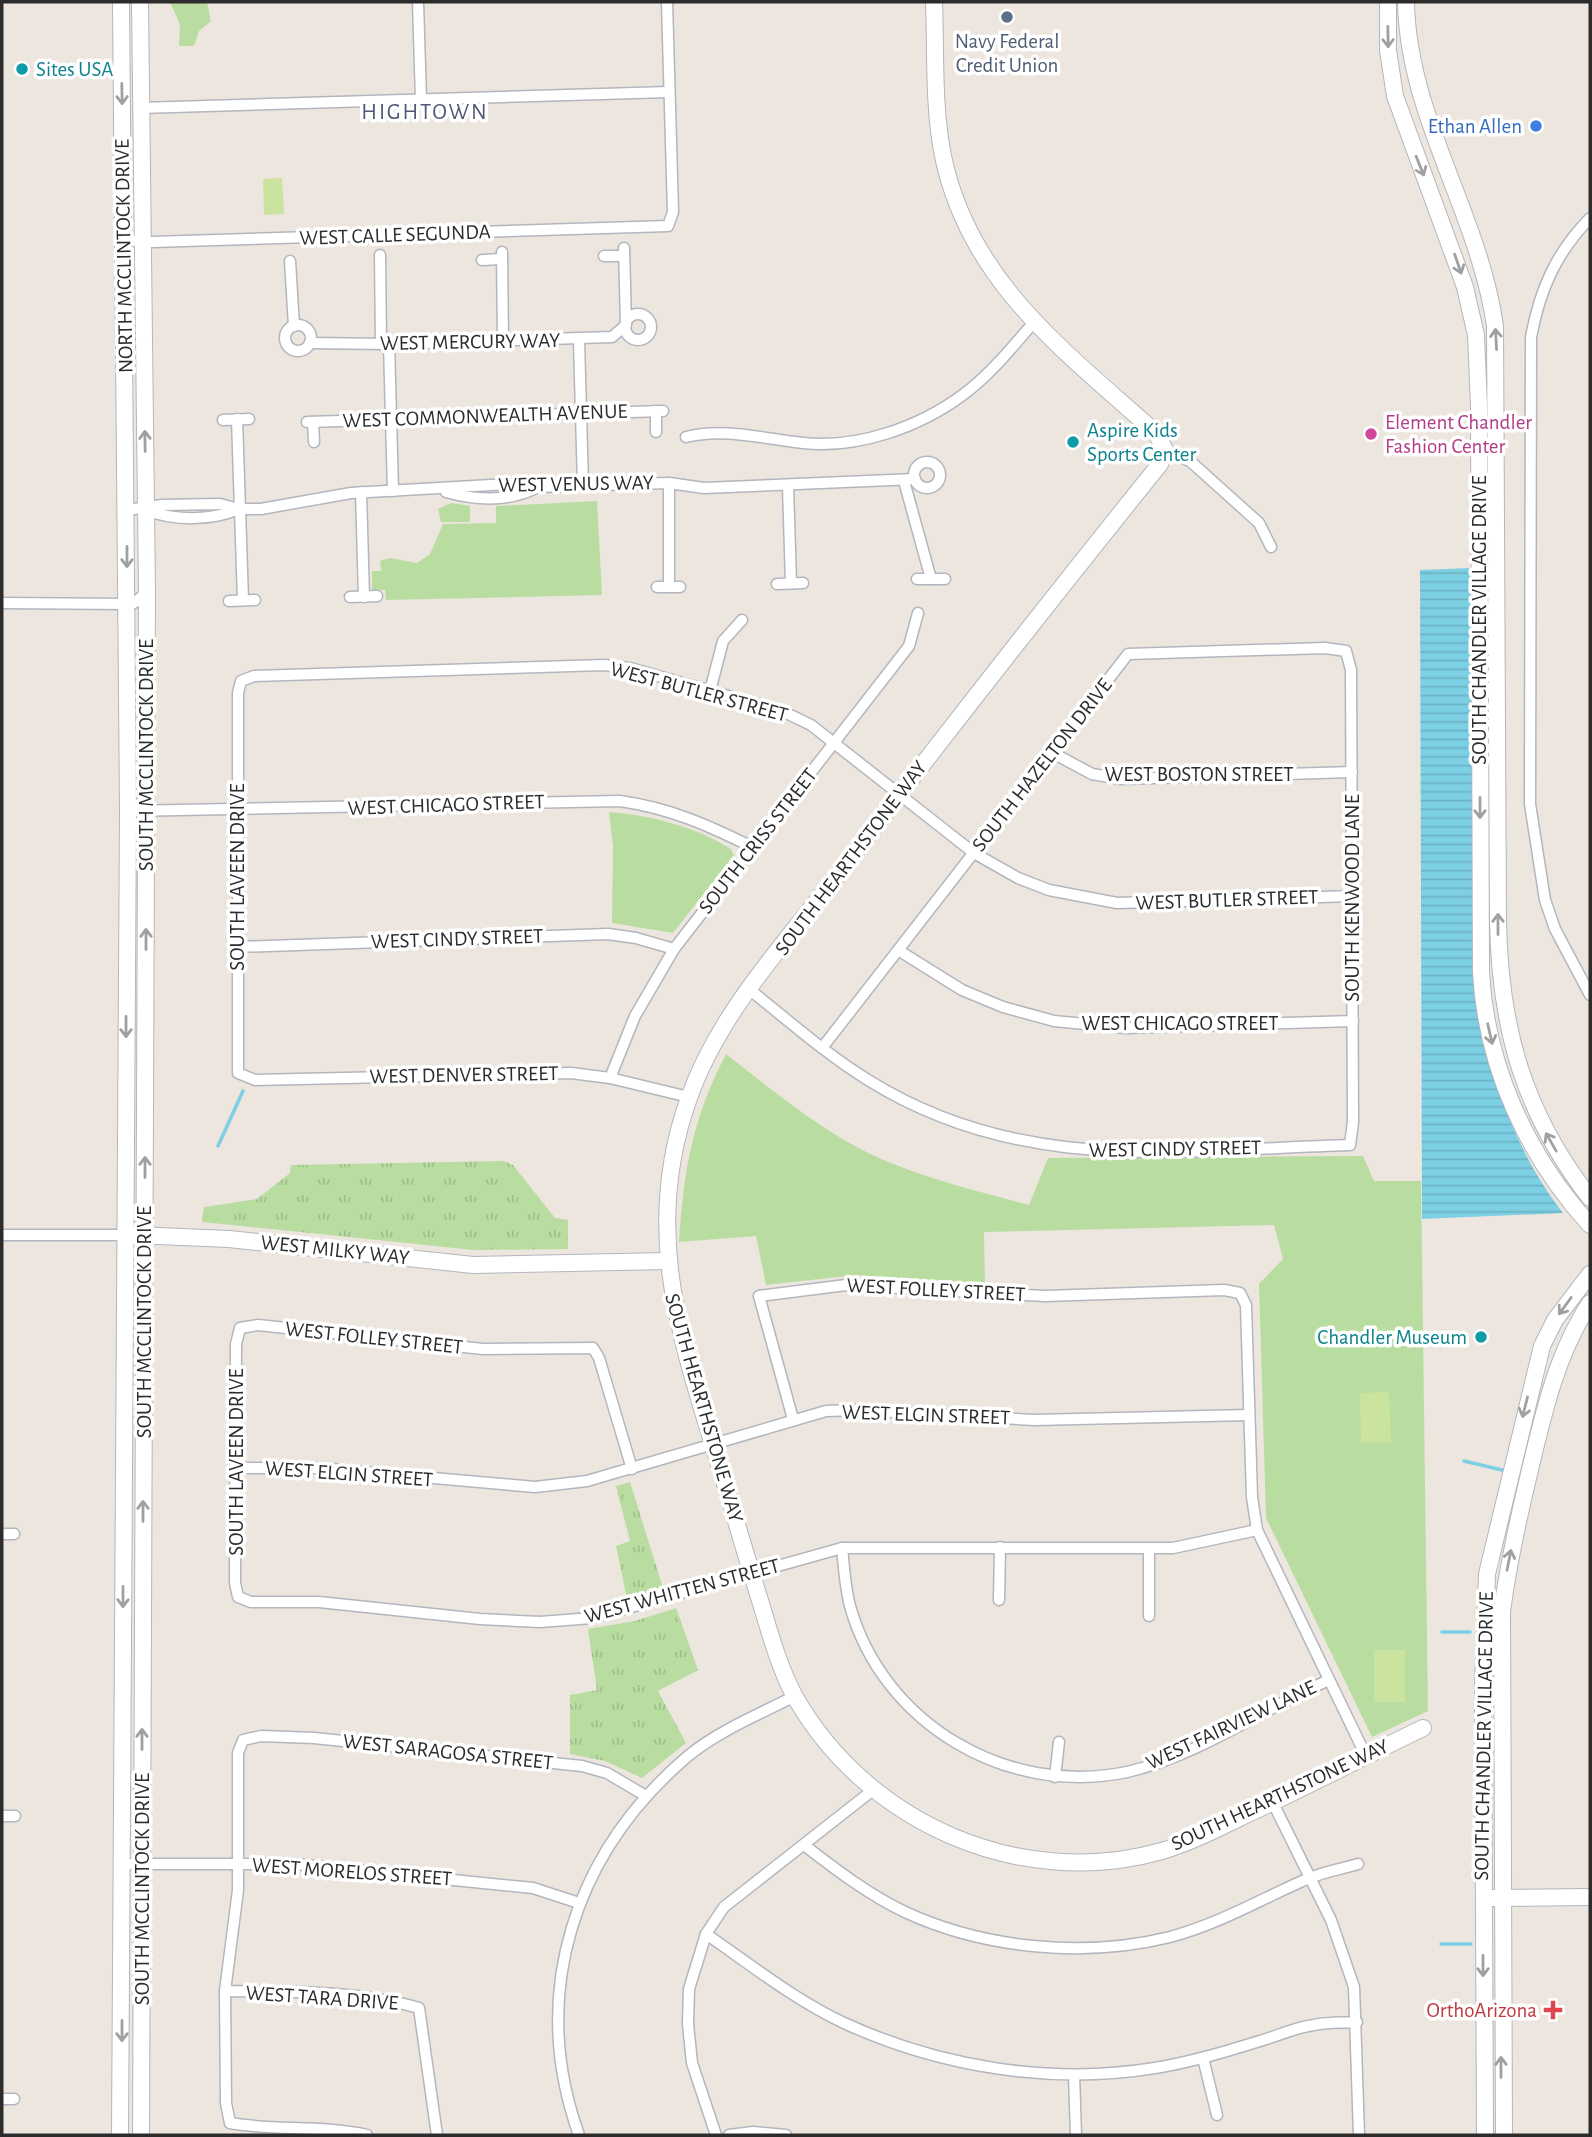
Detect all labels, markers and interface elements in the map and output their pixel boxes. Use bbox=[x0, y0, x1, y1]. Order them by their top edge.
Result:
marker: Navy Federal Credit Union bbox=[999, 9, 1015, 25]
one-way arrow bbox=[1381, 25, 1395, 48]
place label: Navy Federal Credit Union bbox=[955, 31, 1059, 76]
place label: Sites USA bbox=[36, 59, 114, 80]
marker: Sites USA bbox=[14, 61, 30, 77]
one-way arrow bbox=[115, 83, 128, 106]
district label: HIGHTOWN bbox=[361, 101, 489, 124]
place label: Ethan Allen bbox=[1428, 116, 1522, 137]
marker: Ethan Allen bbox=[1528, 118, 1544, 134]
street label: NORTH MCCLINTOCK DRIVE bbox=[111, 139, 137, 373]
one-way arrow bbox=[1415, 154, 1428, 176]
street label: WEST CALLE SEGUNDA bbox=[299, 221, 491, 249]
one-way arrow bbox=[1453, 253, 1465, 275]
one-way arrow bbox=[1489, 328, 1502, 351]
street label: WEST MERCURY WAY bbox=[380, 330, 560, 354]
street label: WEST COMMONWEALTH AVENUE bbox=[342, 401, 628, 431]
place label: Element Chandler Fashion Center bbox=[1385, 412, 1532, 457]
place label: Aspire Kids Sports Center bbox=[1087, 420, 1197, 465]
marker: Element Chandler Fashion Center bbox=[1363, 426, 1379, 442]
one-way arrow bbox=[138, 430, 152, 453]
marker: Aspire Kids Sports Center bbox=[1065, 434, 1081, 450]
street label: WEST VENUS WAY bbox=[498, 472, 654, 496]
street label: SOUTH CHANDLER VILLAGE DRIVE bbox=[1469, 475, 1490, 765]
one-way arrow bbox=[120, 545, 134, 568]
street label: SOUTH MCCLINTOCK DRIVE bbox=[136, 639, 157, 871]
street label: WEST BUTLER STREET bbox=[608, 658, 790, 726]
street label: SOUTH HAZELTON DRIVE bbox=[968, 675, 1116, 855]
street label: SOUTH HEARTHSTONE WAY bbox=[771, 757, 931, 959]
street label: SOUTH CRISS STREET bbox=[695, 764, 821, 918]
street label: WEST BOSTON STREET bbox=[1104, 764, 1294, 785]
street label: SOUTH LAVEEN DRIVE bbox=[227, 783, 248, 971]
street label: WEST CHICAGO STREET bbox=[347, 791, 545, 819]
street label: SOUTH KENWOOD LANE bbox=[1342, 794, 1363, 1002]
one-way arrow bbox=[1473, 796, 1486, 819]
street label: WEST BUTLER STREET bbox=[1135, 886, 1319, 914]
one-way arrow bbox=[1491, 913, 1505, 936]
street label: WEST CINDY STREET bbox=[370, 925, 544, 953]
one-way arrow bbox=[139, 928, 153, 951]
street label: WEST CHICAGO STREET bbox=[1082, 1013, 1278, 1034]
one-way arrow bbox=[119, 1015, 133, 1038]
one-way arrow bbox=[1484, 1023, 1497, 1045]
street label: WEST DENVER STREET bbox=[369, 1063, 559, 1087]
one-way arrow bbox=[1544, 1133, 1558, 1153]
street label: WEST CINDY STREET bbox=[1089, 1137, 1261, 1161]
one-way arrow bbox=[138, 1155, 152, 1178]
street label: SOUTH MCCLINTOCK DRIVE bbox=[134, 1206, 155, 1438]
street label: WEST MILKY WAY bbox=[259, 1232, 411, 1268]
street label: WEST FOLLEY STREET bbox=[846, 1275, 1026, 1305]
street label: SOUTH HEARTHSTONE WAY bbox=[661, 1291, 747, 1525]
one-way arrow bbox=[1558, 1296, 1572, 1315]
street label: WEST FOLLEY STREET bbox=[284, 1318, 464, 1358]
place label: Chandler Museum bbox=[1317, 1327, 1467, 1348]
marker: Chandler Museum bbox=[1473, 1329, 1489, 1345]
street label: SOUTH LAVEEN DRIVE bbox=[226, 1368, 247, 1556]
one-way arrow bbox=[1518, 1395, 1531, 1418]
street label: WEST ELGIN STREET bbox=[841, 1402, 1011, 1428]
street label: WEST ELGIN STREET bbox=[264, 1458, 434, 1490]
one-way arrow bbox=[136, 1500, 150, 1523]
one-way arrow bbox=[1503, 1549, 1517, 1572]
street label: WEST WHITTEN STREET bbox=[582, 1555, 782, 1627]
one-way arrow bbox=[116, 1585, 130, 1608]
street label: SOUTH CHANDLER VILLAGE DRIVE bbox=[1471, 1591, 1497, 1881]
street label: WEST FAIRVIEW LANE bbox=[1143, 1676, 1319, 1774]
one-way arrow bbox=[135, 1727, 149, 1750]
street label: WEST SARAGOSA STREET bbox=[342, 1731, 554, 1773]
street label: SOUTH HEARTHSTONE WAY bbox=[1168, 1735, 1392, 1855]
street label: SOUTH MCCLINTOCK DRIVE bbox=[132, 1773, 153, 2005]
street label: WEST MORELOS STREET bbox=[251, 1855, 453, 1889]
one-way arrow bbox=[1476, 1954, 1490, 1977]
street label: WEST TARA DRIVE bbox=[245, 1982, 399, 2014]
place label: OrthoArizona bbox=[1427, 2000, 1537, 2021]
marker: OrthoArizona bbox=[1543, 2000, 1563, 2020]
one-way arrow bbox=[115, 2019, 129, 2042]
one-way arrow bbox=[1494, 2056, 1508, 2079]

